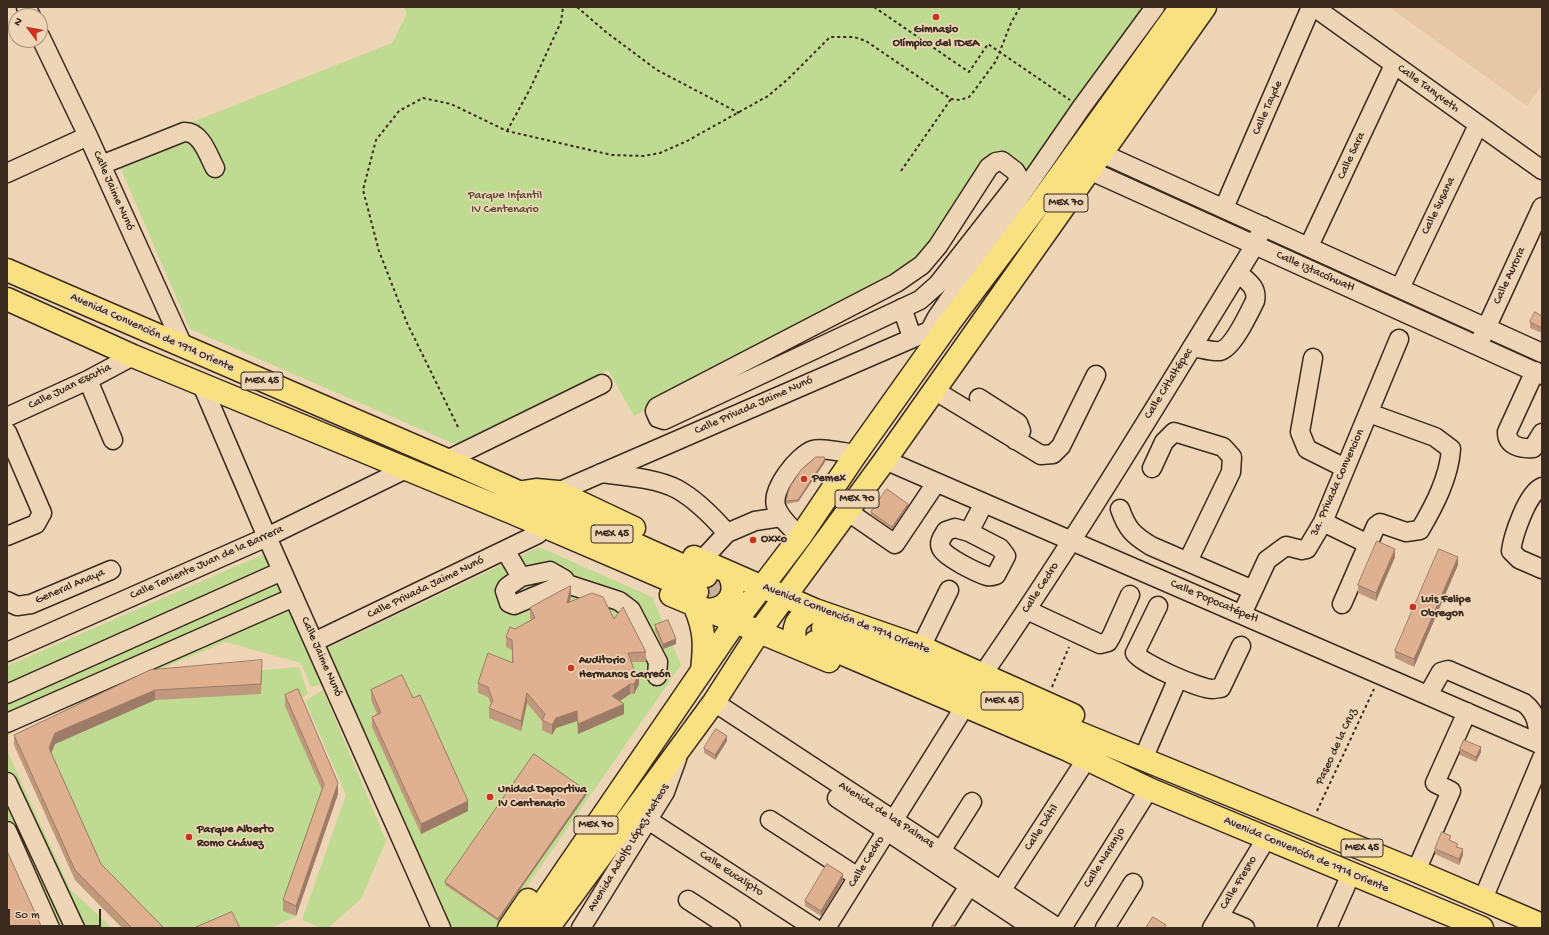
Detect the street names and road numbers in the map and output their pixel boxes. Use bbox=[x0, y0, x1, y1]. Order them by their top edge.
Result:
street label: Calle Tanyveth bbox=[1394, 62, 1462, 116]
street label: Calle Tayde bbox=[1250, 79, 1286, 137]
street label: Calle Sara bbox=[1335, 130, 1369, 182]
street label: Calle Jaime Nunó bbox=[89, 149, 137, 233]
street label: Calle Susana bbox=[1419, 175, 1459, 237]
road number: MEX 70 bbox=[1044, 194, 1088, 212]
street label: Calle Aurora bbox=[1490, 245, 1530, 307]
street label: Calle Iztaccíhuatl bbox=[1274, 248, 1356, 296]
street label: Avenida Convención de 1914 Oriente bbox=[68, 290, 236, 376]
street label: Calle Citlaltépec bbox=[1142, 346, 1196, 422]
street label: Calle Juan Escutia bbox=[26, 361, 114, 413]
road number: MEX 45 bbox=[241, 372, 283, 390]
street label: Calle Privada Jaime Nunó bbox=[693, 373, 815, 439]
street label: 3a. Privada Convencion bbox=[1308, 427, 1368, 539]
road number: MEX 70 bbox=[835, 490, 879, 508]
street label: Calle Teniente Juan de la Barrera bbox=[128, 523, 286, 603]
road number: MEX 45 bbox=[591, 525, 633, 543]
street label: Calle Privada Jaime Nunó bbox=[365, 553, 487, 623]
street label: Calle Cedro bbox=[1019, 560, 1063, 616]
street label: General Anaya bbox=[33, 566, 107, 608]
street label: Calle Popocatépetl bbox=[1168, 577, 1260, 627]
street label: Avenida Convención de 1914 Oriente bbox=[760, 580, 932, 658]
street label: Calle Jaime Nunó bbox=[297, 615, 345, 699]
road number: MEX 45 bbox=[981, 692, 1023, 710]
street label: Paseo de la Cruz bbox=[1313, 706, 1361, 788]
street label: Avenida de las Palmas bbox=[835, 779, 937, 851]
street label: Avenida Adolfo López Mateos bbox=[585, 781, 673, 915]
street label: Calle Dátil bbox=[1022, 802, 1062, 854]
street label: Avenida Convención de 1914 Oriente bbox=[1221, 814, 1391, 896]
road number: MEX 70 bbox=[574, 816, 618, 834]
street label: Calle Naranjo bbox=[1081, 825, 1129, 891]
street label: Calle Cedro bbox=[846, 834, 888, 890]
road number: MEX 45 bbox=[1341, 839, 1383, 857]
street label: Calle Eucalipto bbox=[696, 848, 766, 900]
street label: Calle Fresno bbox=[1217, 853, 1261, 913]

